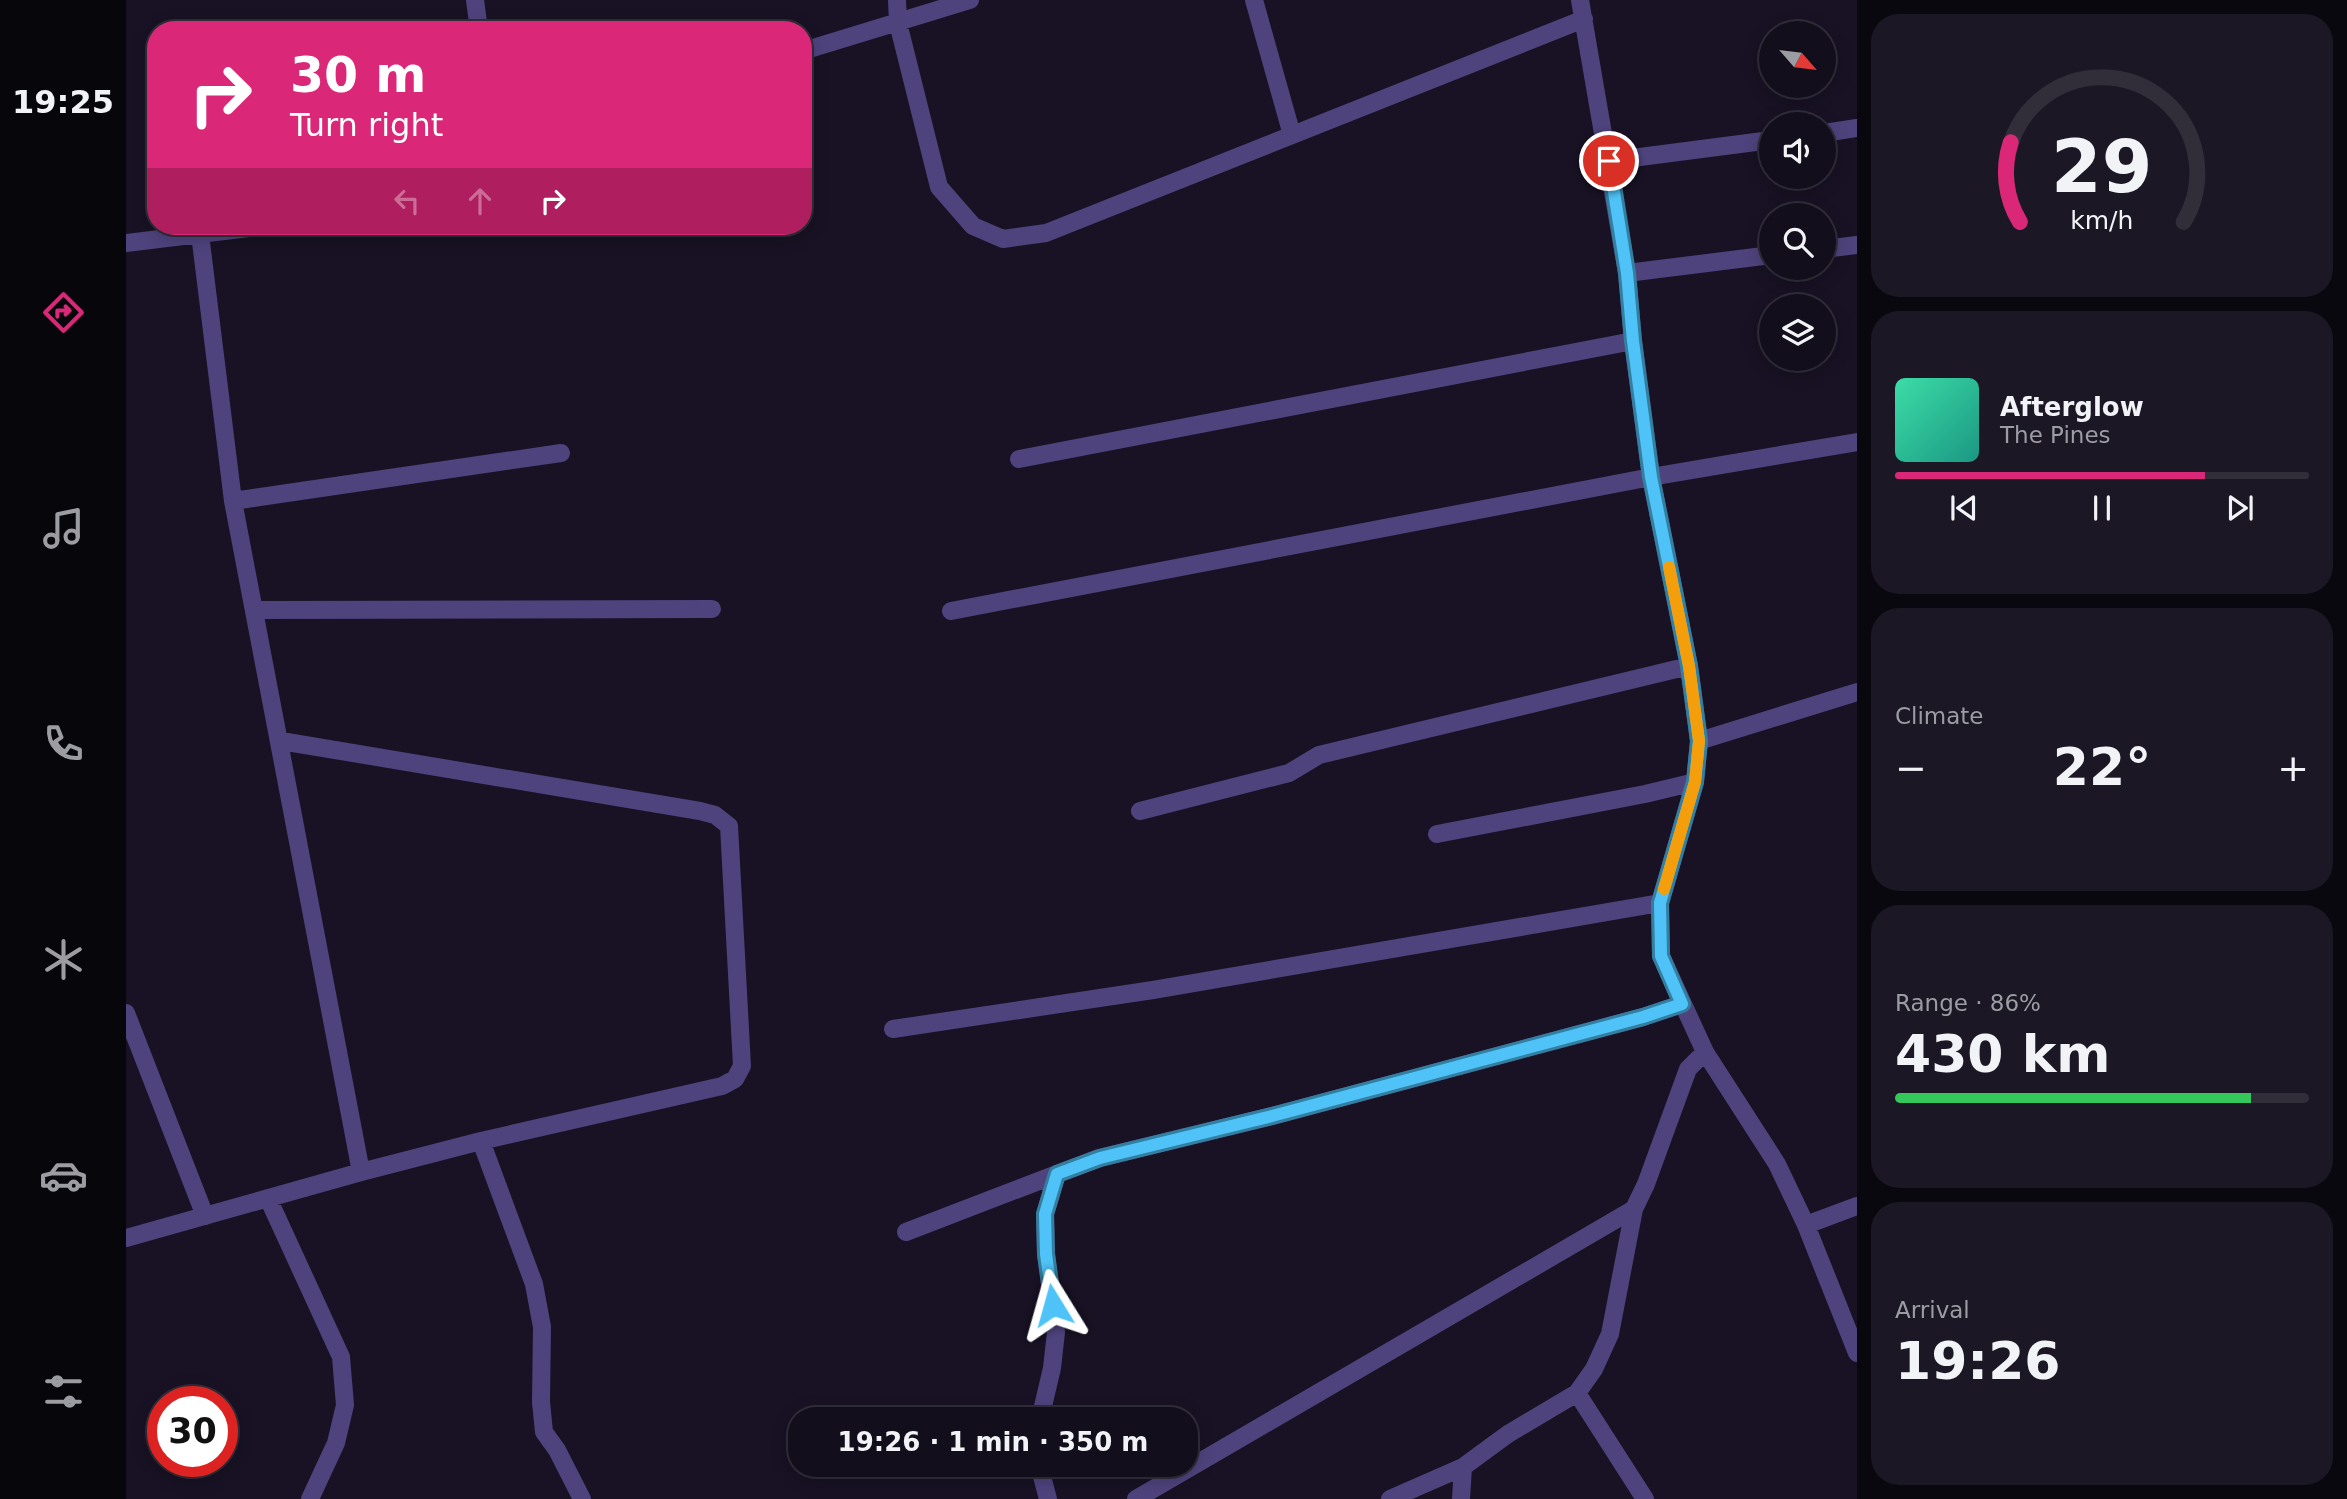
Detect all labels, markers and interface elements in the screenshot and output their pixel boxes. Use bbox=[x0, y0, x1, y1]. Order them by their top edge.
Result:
north arrow bbox=[1759, 21, 1836, 98]
map controls bbox=[1759, 21, 1836, 371]
text: 30 m bbox=[290, 47, 426, 104]
icon: right bbox=[175, 49, 266, 140]
text: 19:25 bbox=[12, 83, 114, 121]
text: Turn right bbox=[290, 106, 443, 144]
button: sound bbox=[1759, 112, 1836, 189]
text: 29 bbox=[2051, 124, 2153, 209]
pin bbox=[1579, 131, 1639, 191]
icon: arrive bbox=[1590, 142, 1628, 180]
icon: left bbox=[388, 182, 426, 220]
icon: ahead bbox=[461, 182, 499, 220]
icon: right bbox=[534, 182, 572, 220]
button: search bbox=[1759, 203, 1836, 280]
text: km/h bbox=[2070, 205, 2134, 234]
icon: directions bbox=[39, 288, 88, 337]
button: layers bbox=[1759, 294, 1836, 371]
text: Afterglow bbox=[2000, 392, 2144, 422]
text: The Pines bbox=[2000, 422, 2111, 448]
icon: previous bbox=[1945, 489, 1983, 527]
icon: pause bbox=[2083, 489, 2121, 527]
icon: next bbox=[2221, 489, 2259, 527]
icon: music bbox=[39, 504, 88, 553]
text: Climate bbox=[1895, 703, 1984, 729]
icon: phone bbox=[39, 719, 88, 768]
text: 22° bbox=[2053, 737, 2151, 797]
text: − bbox=[1895, 746, 1927, 790]
text: + bbox=[2277, 746, 2309, 790]
icon: climate bbox=[39, 935, 88, 984]
text: Range · 86% bbox=[1895, 990, 2041, 1016]
text: 430 km bbox=[1895, 1024, 2110, 1084]
icon: car bbox=[39, 1151, 88, 1200]
position arrow bbox=[1016, 1268, 1090, 1342]
text: Arrival bbox=[1895, 1297, 1970, 1323]
text: 19:26 bbox=[1895, 1331, 2061, 1391]
icon: filters bbox=[39, 1367, 88, 1416]
speed limit sign: 30 bbox=[147, 1386, 238, 1477]
text: 19:26 · 1 min · 350 m bbox=[838, 1427, 1148, 1457]

